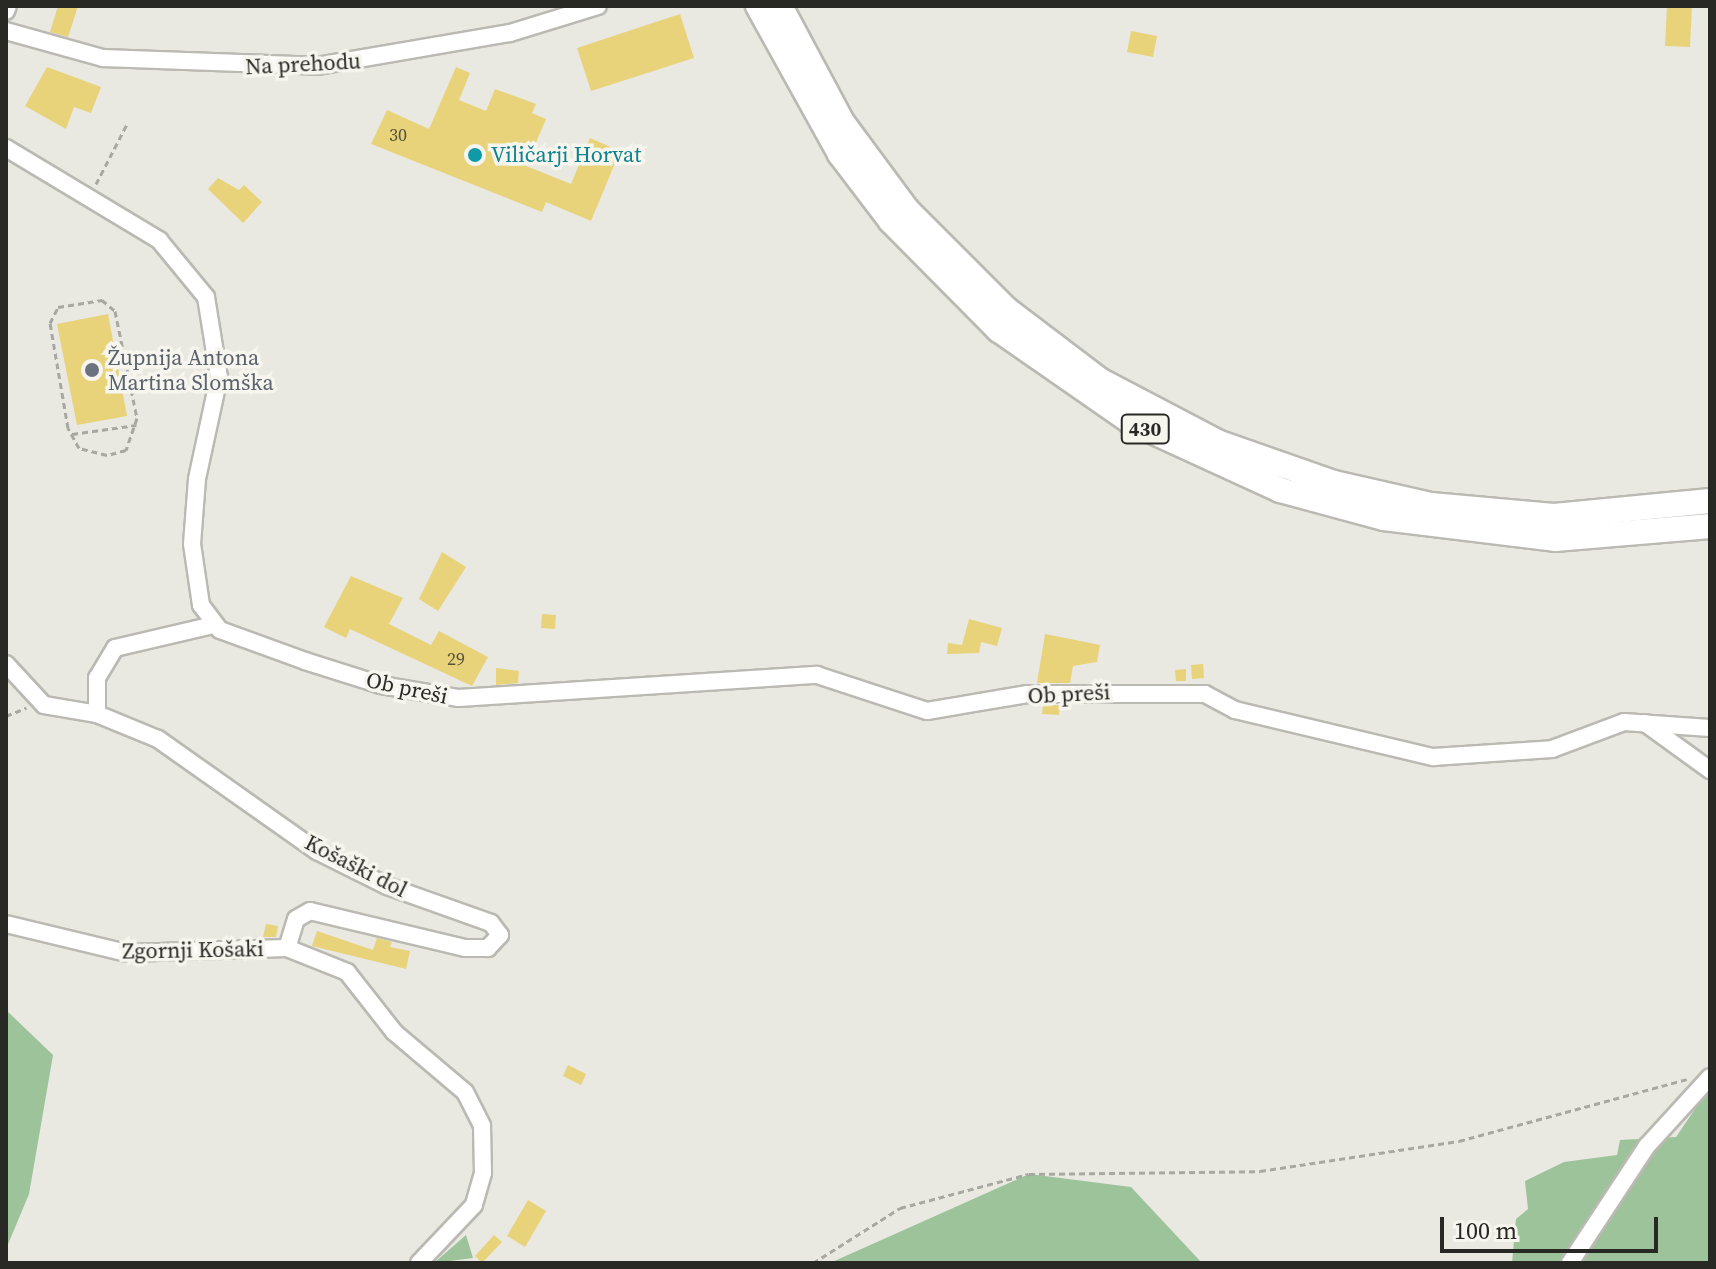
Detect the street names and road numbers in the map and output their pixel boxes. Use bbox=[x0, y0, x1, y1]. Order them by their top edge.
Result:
street label: Na prehodu bbox=[245, 48, 361, 80]
road number: 430 bbox=[1119, 413, 1171, 445]
street label: Ob preši bbox=[364, 667, 450, 709]
street label: Ob preši bbox=[1027, 679, 1111, 709]
street label: Košaški dol bbox=[301, 829, 411, 903]
street label: Zgornji Košaki bbox=[122, 936, 264, 964]

